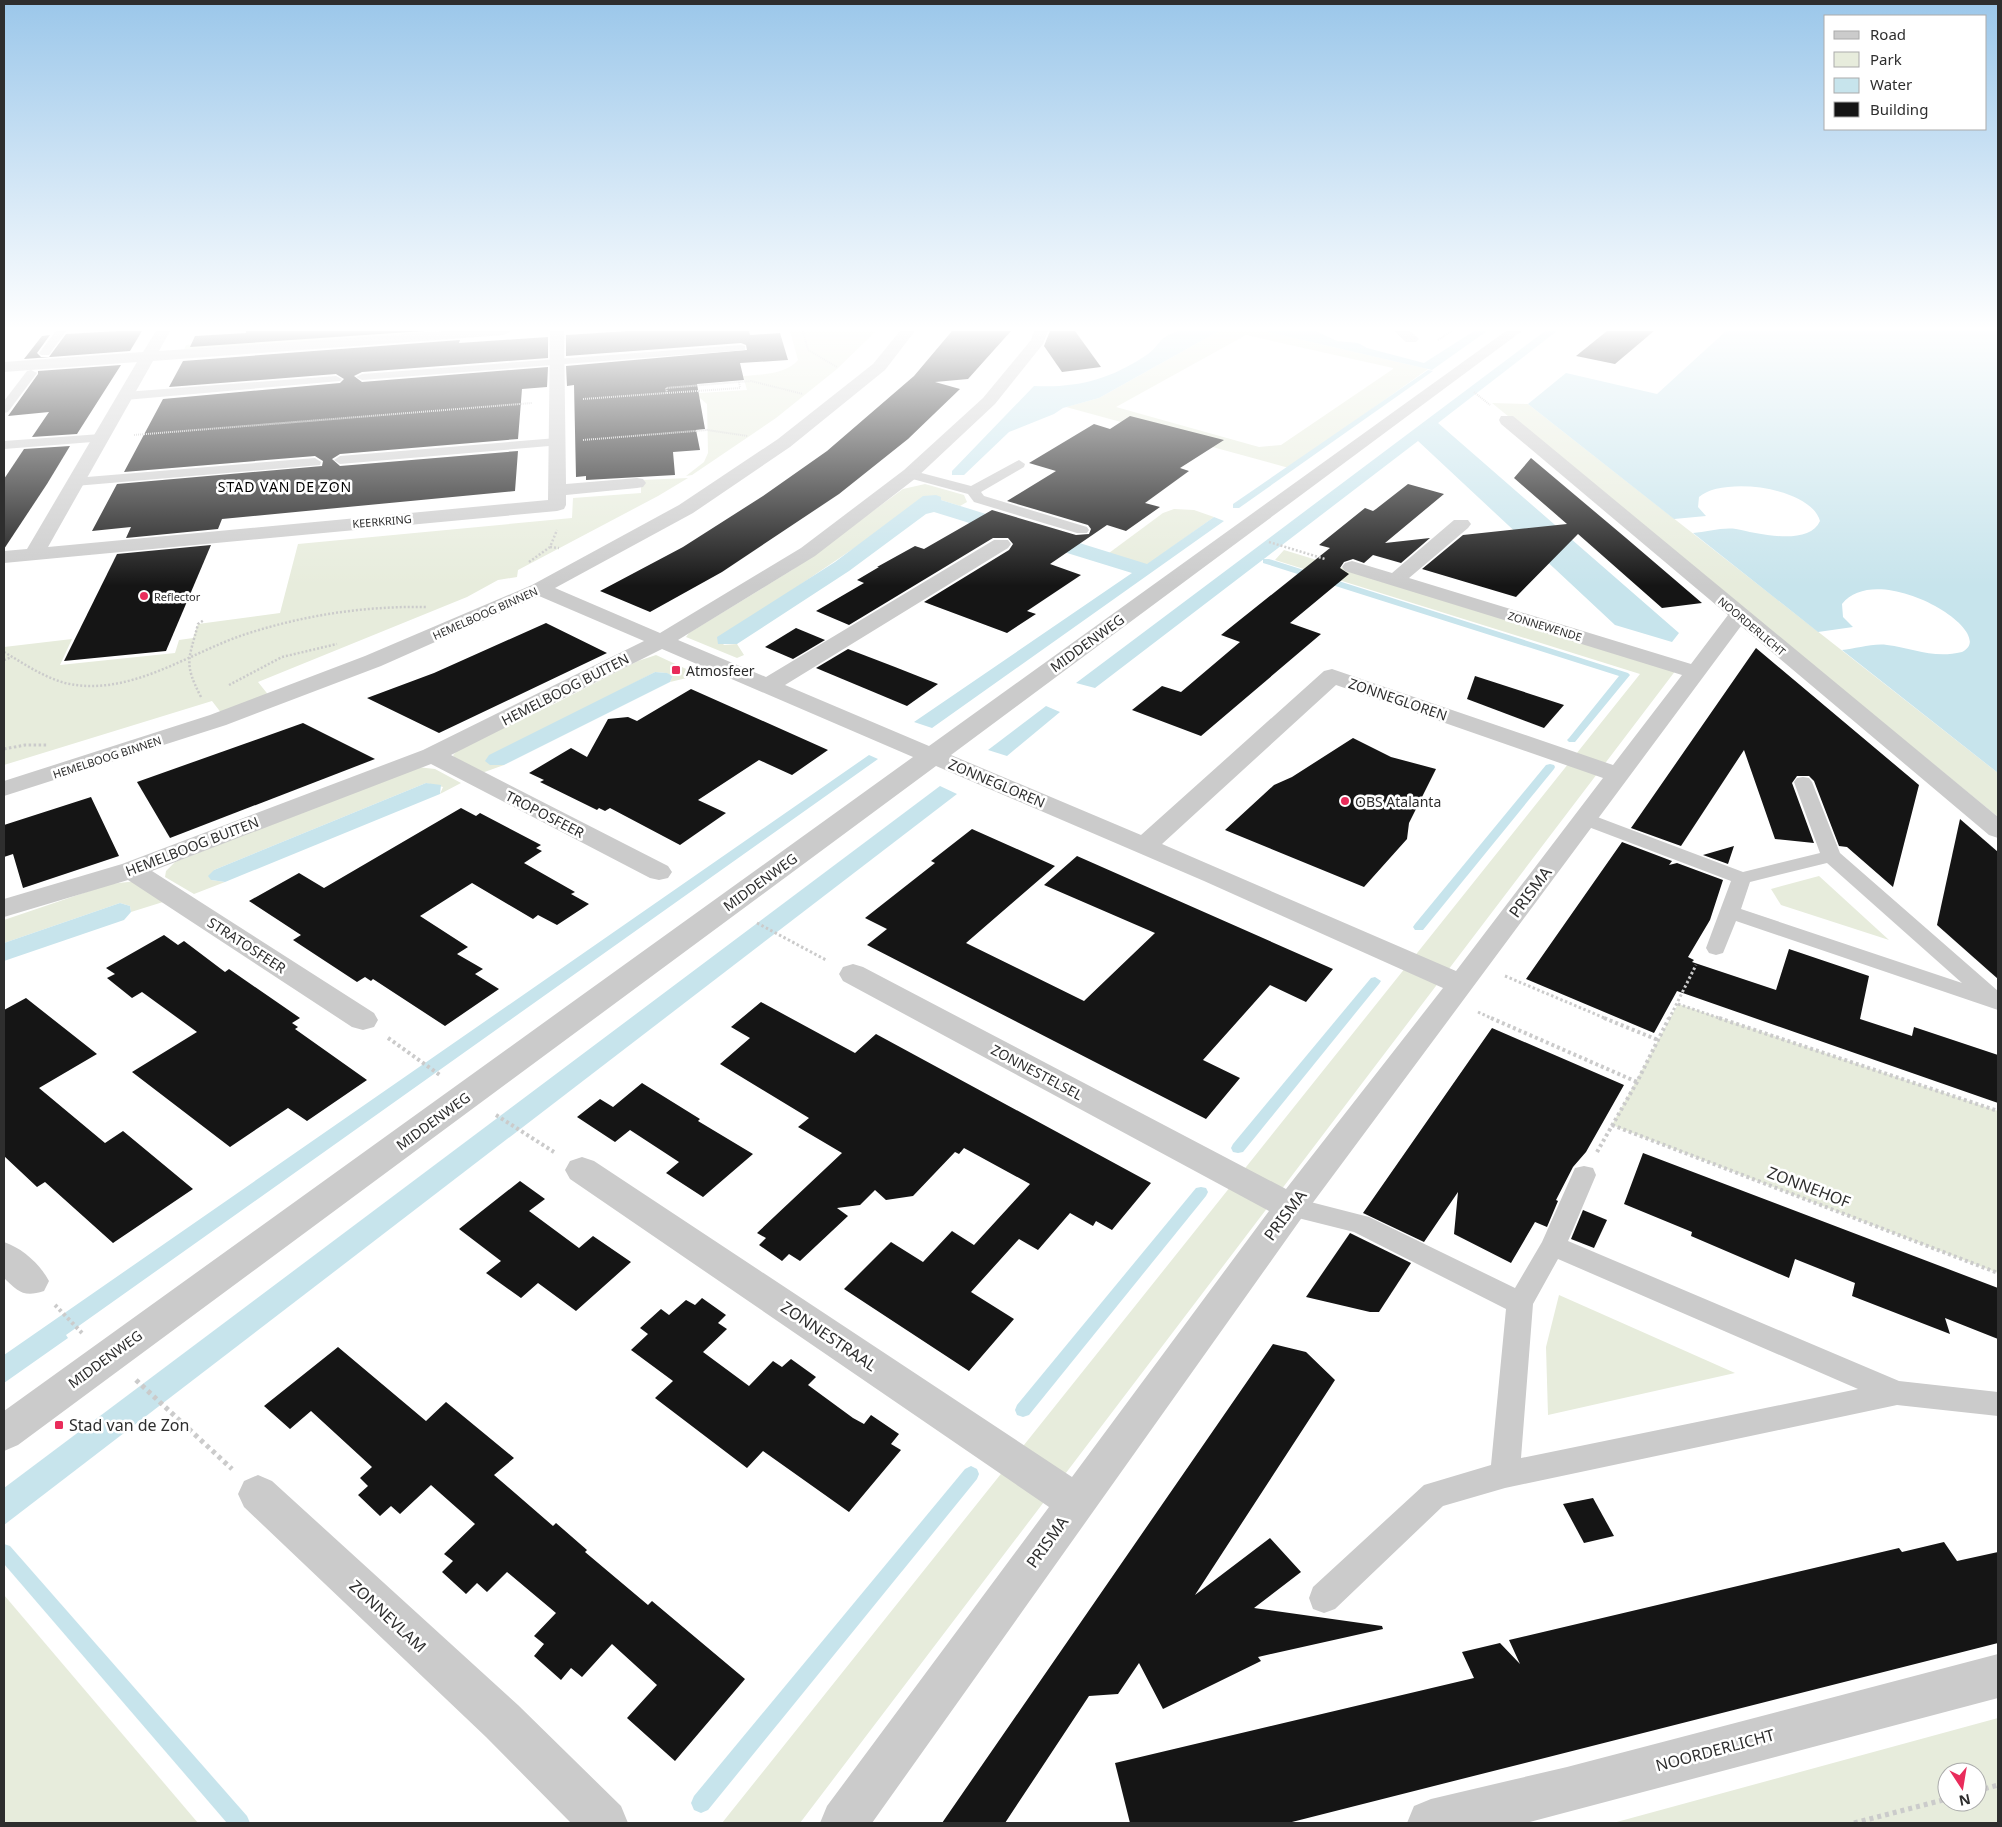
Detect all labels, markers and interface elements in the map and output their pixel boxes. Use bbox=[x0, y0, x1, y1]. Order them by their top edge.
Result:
legend bbox=[1824, 15, 1987, 130]
text: Road bbox=[1870, 24, 1906, 44]
text: Park bbox=[1870, 49, 1902, 69]
text: Water bbox=[1870, 74, 1912, 94]
text: Building bbox=[1870, 99, 1928, 119]
district label: STAD VAN DE ZON bbox=[218, 477, 352, 496]
street label: KEERKRING bbox=[352, 511, 412, 531]
street label: HEMELBOOG BINNEN bbox=[430, 583, 540, 643]
place label: Reflector bbox=[154, 589, 201, 604]
marker: Reflector bbox=[138, 590, 150, 602]
street label: NOORDERLICHT bbox=[1715, 593, 1789, 659]
street label: ZONNEWENDE bbox=[1506, 608, 1584, 644]
street label: MIDDENWEG bbox=[1046, 610, 1128, 676]
street label: HEMELBOOG BUITEN bbox=[498, 649, 632, 729]
place label: Atmosfeer bbox=[686, 661, 755, 680]
marker: Atmosfeer bbox=[670, 664, 682, 676]
street label: ZONNEGLOREN bbox=[1346, 673, 1450, 725]
street label: HEMELBOOG BINNEN bbox=[51, 732, 163, 782]
street label: ZONNEGLOREN bbox=[946, 754, 1048, 812]
street label: TROPOSFEER bbox=[502, 786, 588, 842]
place label: OBS Atalanta bbox=[1355, 792, 1441, 811]
marker: OBS Atalanta bbox=[1339, 795, 1351, 807]
street label: HEMELBOOG BUITEN bbox=[123, 812, 261, 880]
street label: MIDDENWEG bbox=[719, 849, 801, 915]
street label: PRISMA bbox=[1504, 861, 1557, 922]
street label: STRATOSFEER bbox=[204, 913, 290, 978]
street label: ZONNESTELSEL bbox=[988, 1040, 1086, 1104]
street label: MIDDENWEG bbox=[392, 1088, 474, 1154]
street label: ZONNEHOF bbox=[1764, 1161, 1854, 1213]
street label: PRISMA bbox=[1259, 1184, 1312, 1245]
street label: ZONNESTRAAL bbox=[777, 1296, 881, 1376]
street label: MIDDENWEG bbox=[64, 1326, 146, 1392]
place label: Stad van de Zon bbox=[69, 1414, 189, 1436]
marker: Stad van de Zon bbox=[53, 1419, 65, 1431]
street label: PRISMA bbox=[1021, 1511, 1074, 1572]
street label: ZONNEVLAM bbox=[345, 1575, 431, 1657]
street label: NOORDERLICHT bbox=[1653, 1724, 1777, 1776]
north arrow bbox=[1937, 1762, 1987, 1812]
text: N bbox=[1957, 1790, 1972, 1811]

